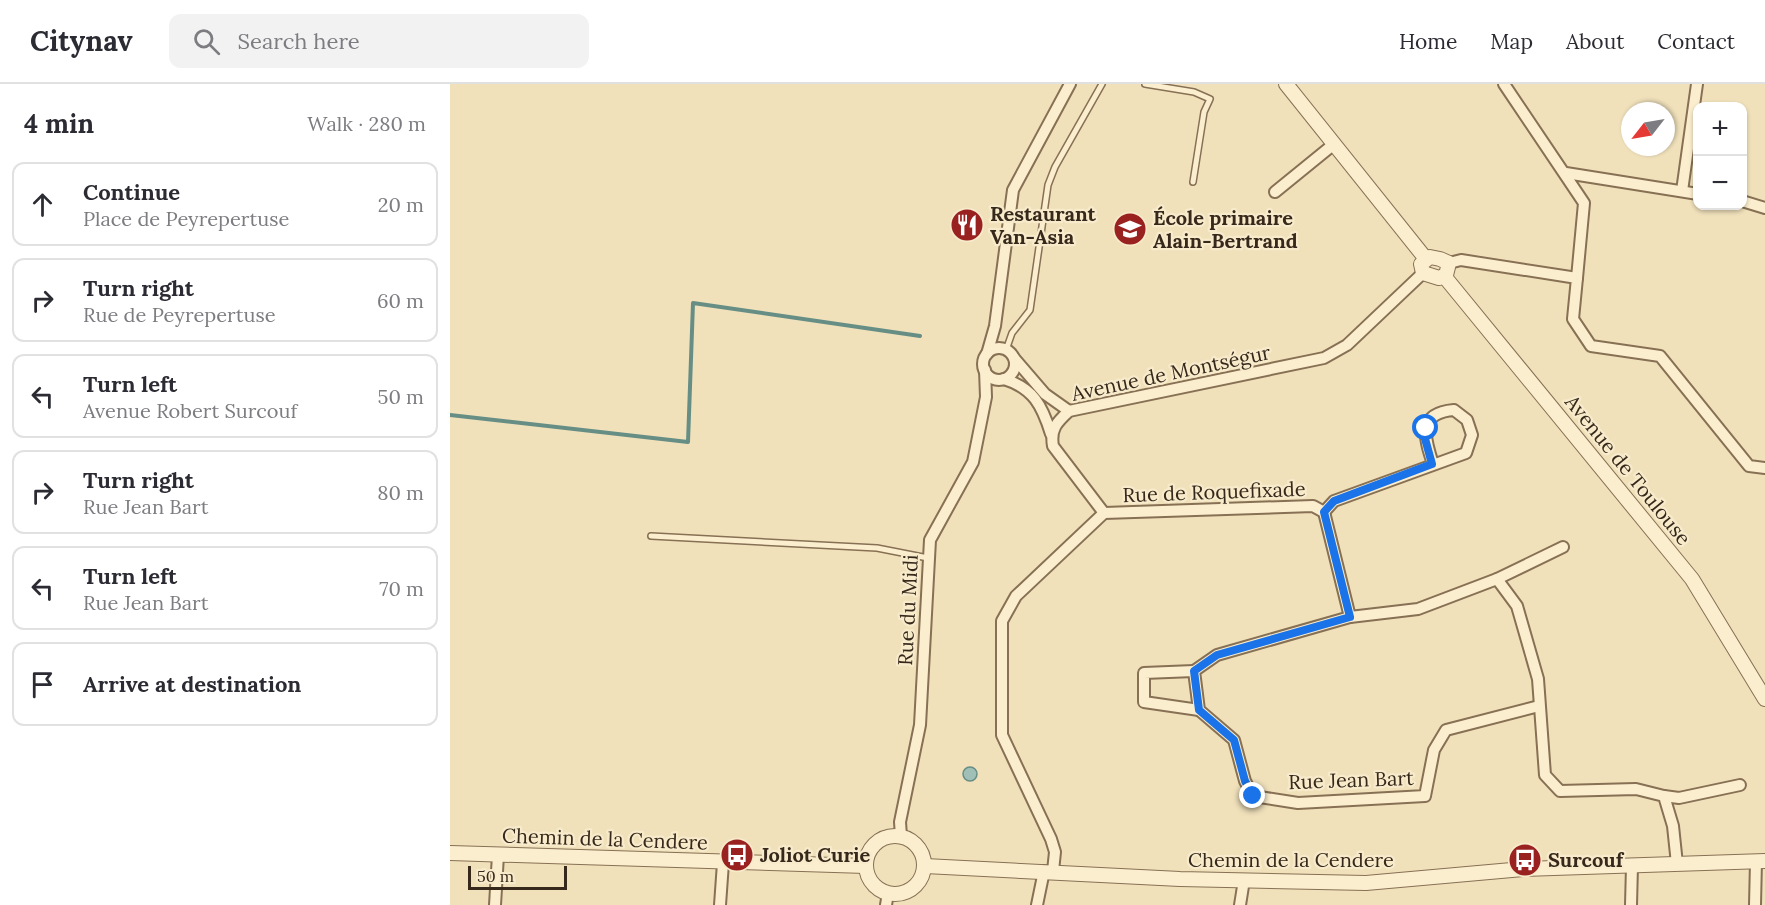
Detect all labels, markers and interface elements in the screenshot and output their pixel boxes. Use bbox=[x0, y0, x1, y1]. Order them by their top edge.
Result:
search box bbox=[169, 14, 589, 68]
text: Citynav bbox=[30, 23, 133, 59]
icon: search bbox=[190, 25, 223, 58]
text: Search here bbox=[238, 27, 360, 55]
text: Home bbox=[1399, 28, 1457, 55]
text: Map bbox=[1490, 28, 1533, 55]
text: About bbox=[1566, 28, 1624, 55]
text: Contact bbox=[1657, 28, 1735, 55]
north arrow bbox=[1621, 102, 1675, 156]
map controls bbox=[1693, 102, 1747, 210]
button: + bbox=[1693, 102, 1747, 156]
text: 4 min bbox=[24, 107, 94, 140]
text: Walk · 280 m bbox=[307, 111, 426, 136]
button: − bbox=[1693, 156, 1747, 210]
text: Continue bbox=[83, 178, 180, 206]
icon: ahead bbox=[26, 188, 59, 221]
text: 20 m bbox=[378, 192, 424, 217]
place label: Restaurant Van-Asia bbox=[990, 201, 1097, 249]
place label: École primaire Alain-Bertrand bbox=[1153, 205, 1298, 253]
text: Place de Peyrepertuse bbox=[83, 206, 289, 231]
restaurant icon: Restaurant Van-Asia bbox=[949, 207, 985, 243]
school or university icon: École primaire Alain-Bertrand bbox=[1112, 211, 1148, 247]
text: Turn right bbox=[83, 274, 194, 302]
icon: right bbox=[26, 284, 59, 317]
text: 60 m bbox=[377, 288, 424, 313]
text: Rue de Peyrepertuse bbox=[83, 302, 276, 327]
street label: Avenue de Montségur bbox=[1068, 339, 1273, 406]
text: Turn left bbox=[83, 370, 177, 398]
icon: left bbox=[26, 380, 59, 413]
text: 50 m bbox=[378, 384, 424, 409]
street label: Avenue de Toulouse bbox=[1560, 389, 1697, 550]
text: Avenue Robert Surcouf bbox=[83, 398, 297, 423]
route start bbox=[1412, 414, 1438, 440]
text: Turn right bbox=[83, 466, 194, 494]
icon: right bbox=[26, 476, 59, 509]
street label: Rue de Roquefixade bbox=[1122, 476, 1306, 507]
text: 80 m bbox=[377, 480, 424, 505]
text: Rue Jean Bart bbox=[83, 494, 209, 519]
street label: Rue du Midi bbox=[892, 554, 923, 666]
text: Turn left bbox=[83, 562, 177, 590]
icon: left bbox=[26, 572, 59, 605]
text: 70 m bbox=[379, 576, 424, 601]
text: Rue Jean Bart bbox=[83, 590, 209, 615]
icon: arrive bbox=[26, 668, 59, 701]
text: Arrive at destination bbox=[83, 670, 301, 698]
street label: Rue Jean Bart bbox=[1288, 765, 1414, 794]
route end bbox=[1239, 782, 1265, 808]
street label: Chemin de la Cendere bbox=[502, 822, 708, 855]
bus stop icon: Joliot Curie bbox=[719, 837, 755, 873]
place label: Joliot Curie bbox=[760, 842, 871, 867]
bus stop icon: Surcouf bbox=[1507, 842, 1543, 878]
street label: Chemin de la Cendere bbox=[1188, 847, 1394, 872]
place label: Surcouf bbox=[1548, 847, 1625, 872]
scale bar bbox=[468, 863, 567, 890]
text: 50 m bbox=[477, 866, 514, 886]

